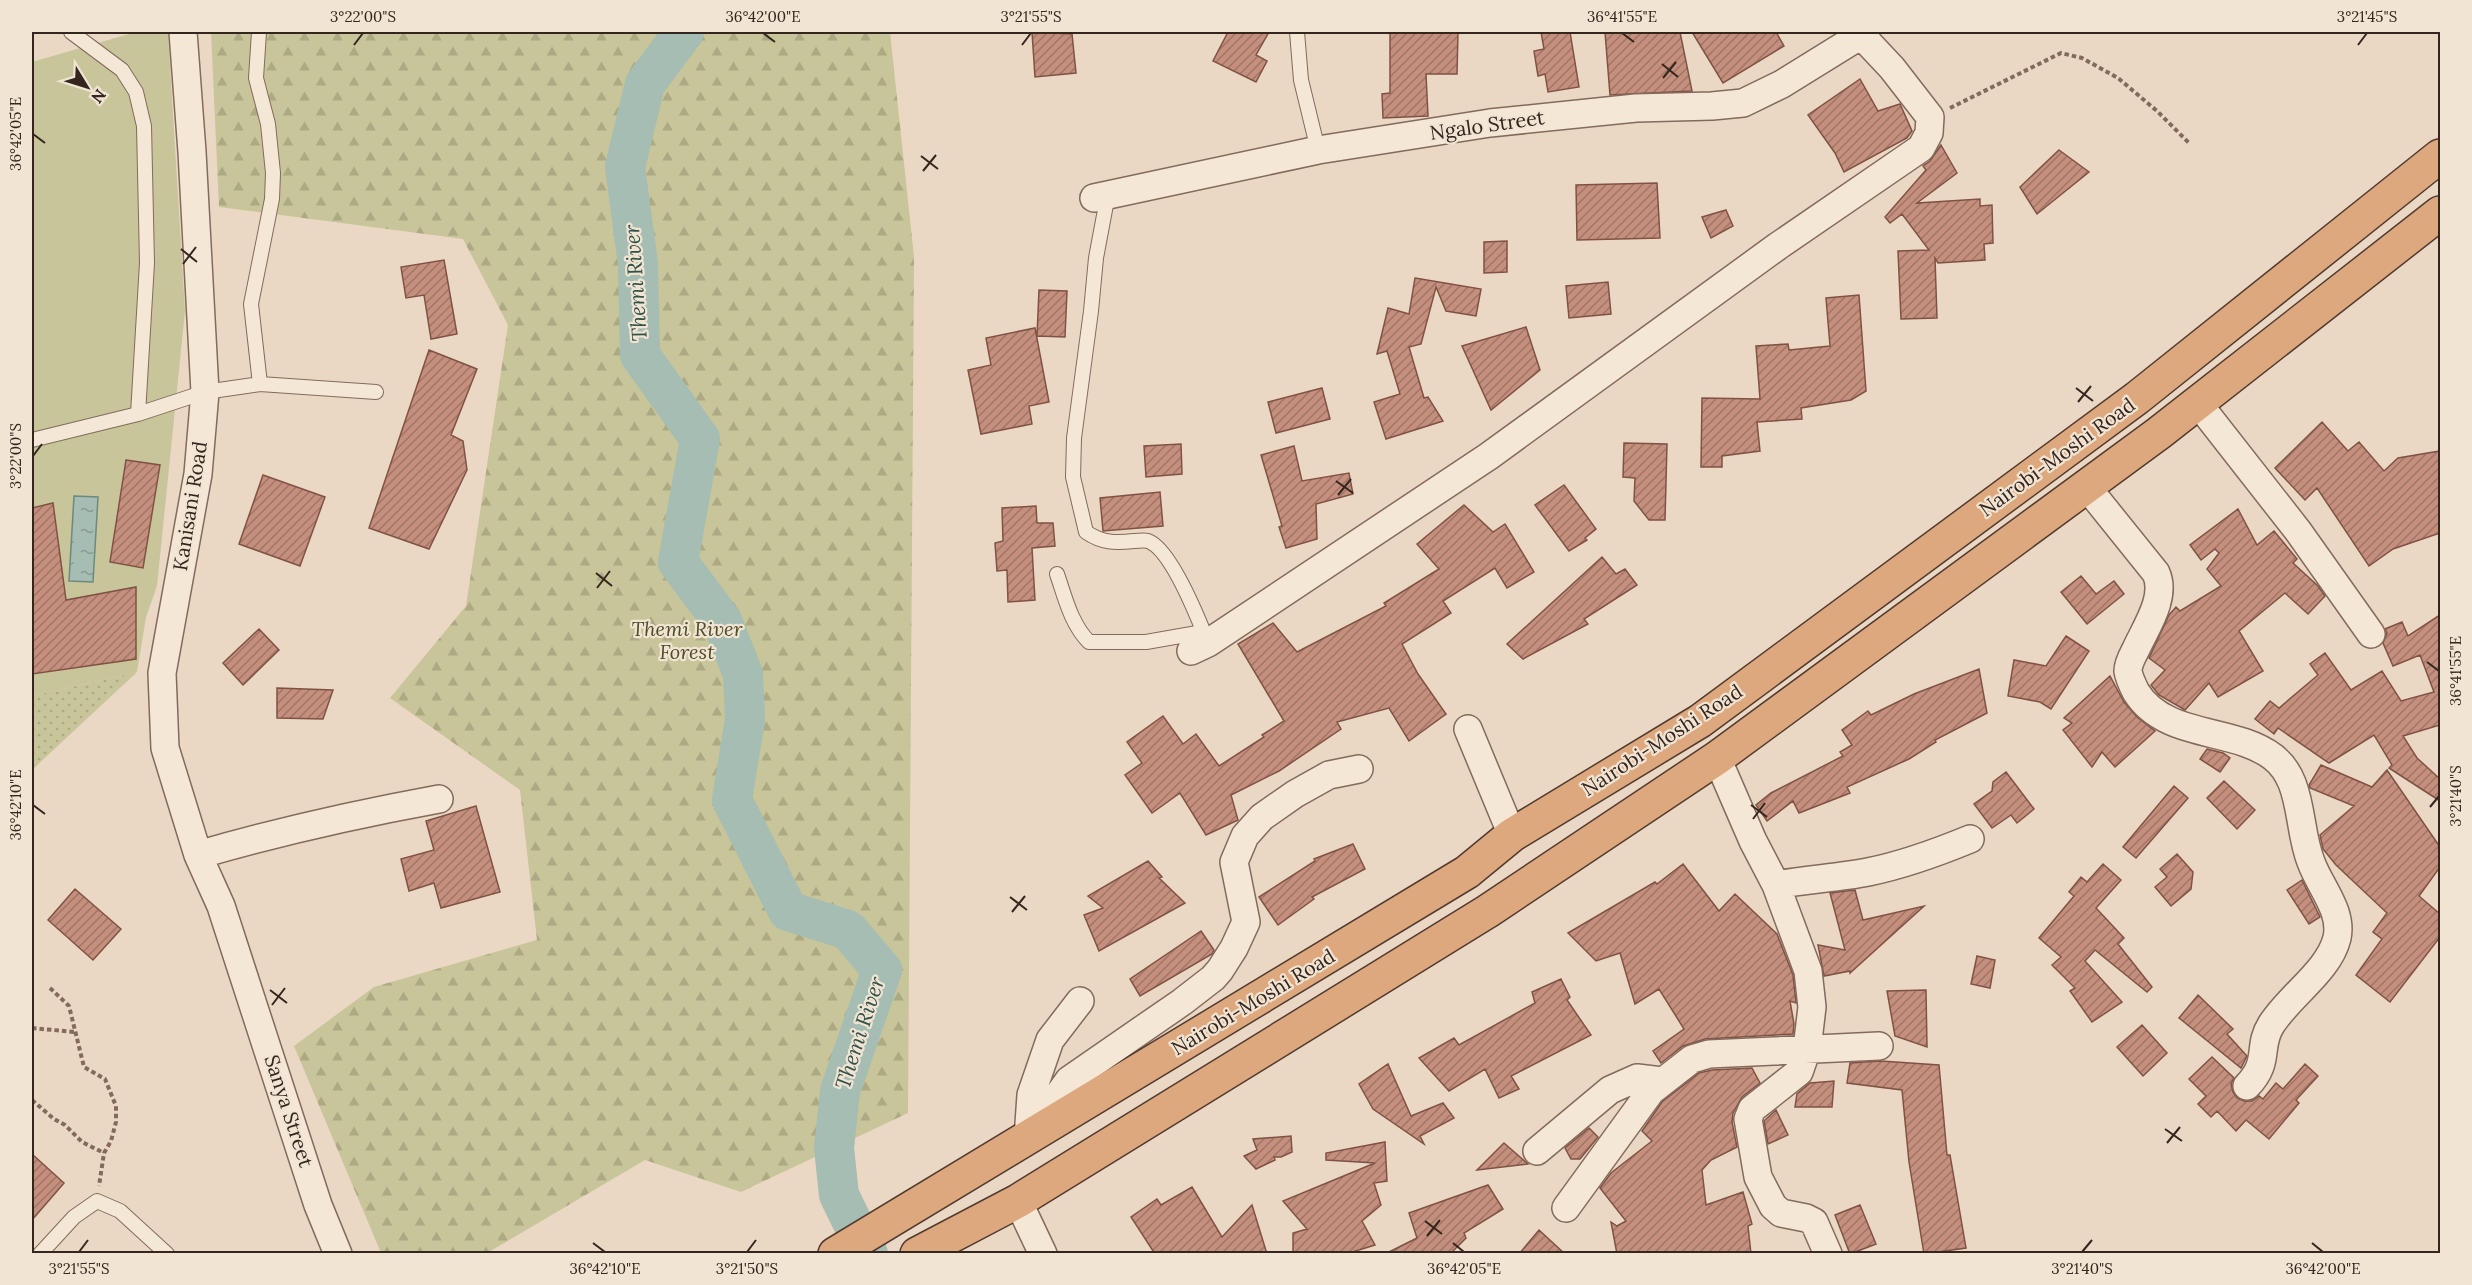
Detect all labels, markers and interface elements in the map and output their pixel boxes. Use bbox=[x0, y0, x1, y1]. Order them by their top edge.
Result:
text: 3°22'00"S bbox=[330, 7, 396, 26]
text: 36°42'00"E bbox=[725, 7, 801, 26]
text: 3°21'55"S bbox=[1000, 7, 1062, 26]
text: 36°41'55"E bbox=[1587, 7, 1657, 26]
text: 3°21'45"S bbox=[2337, 7, 2397, 26]
north arrow bbox=[57, 57, 117, 117]
text: N bbox=[87, 85, 111, 107]
text: 36°42'05"E bbox=[6, 97, 25, 171]
street label: Ngalo Street bbox=[1428, 104, 1546, 145]
water label: Themi River bbox=[618, 223, 653, 342]
street label: Nairobi-Moshi Road bbox=[1974, 392, 2140, 522]
text: 3°22'00"S bbox=[6, 423, 25, 489]
street label: Kanisani Road bbox=[167, 439, 212, 572]
park label: Themi River Forest bbox=[631, 616, 743, 664]
text: 36°41'55"E bbox=[2446, 636, 2465, 706]
street label: Nairobi-Moshi Road bbox=[1577, 678, 1747, 801]
text: 3°21'40"S bbox=[2446, 765, 2465, 827]
text: 36°42'10"E bbox=[6, 769, 25, 841]
street label: Nairobi-Moshi Road bbox=[1166, 943, 1339, 1060]
water label: Themi River bbox=[829, 973, 891, 1092]
street label: Sanya Street bbox=[260, 1052, 319, 1170]
text: 3°21'55"S bbox=[48, 1259, 110, 1278]
text: 36°42'10"E bbox=[569, 1259, 641, 1278]
text: 3°21'50"S bbox=[716, 1259, 778, 1278]
text: 36°42'05"E bbox=[1427, 1259, 1501, 1278]
text: 3°21'40"S bbox=[2051, 1259, 2113, 1278]
text: 36°42'00"E bbox=[2285, 1259, 2361, 1278]

